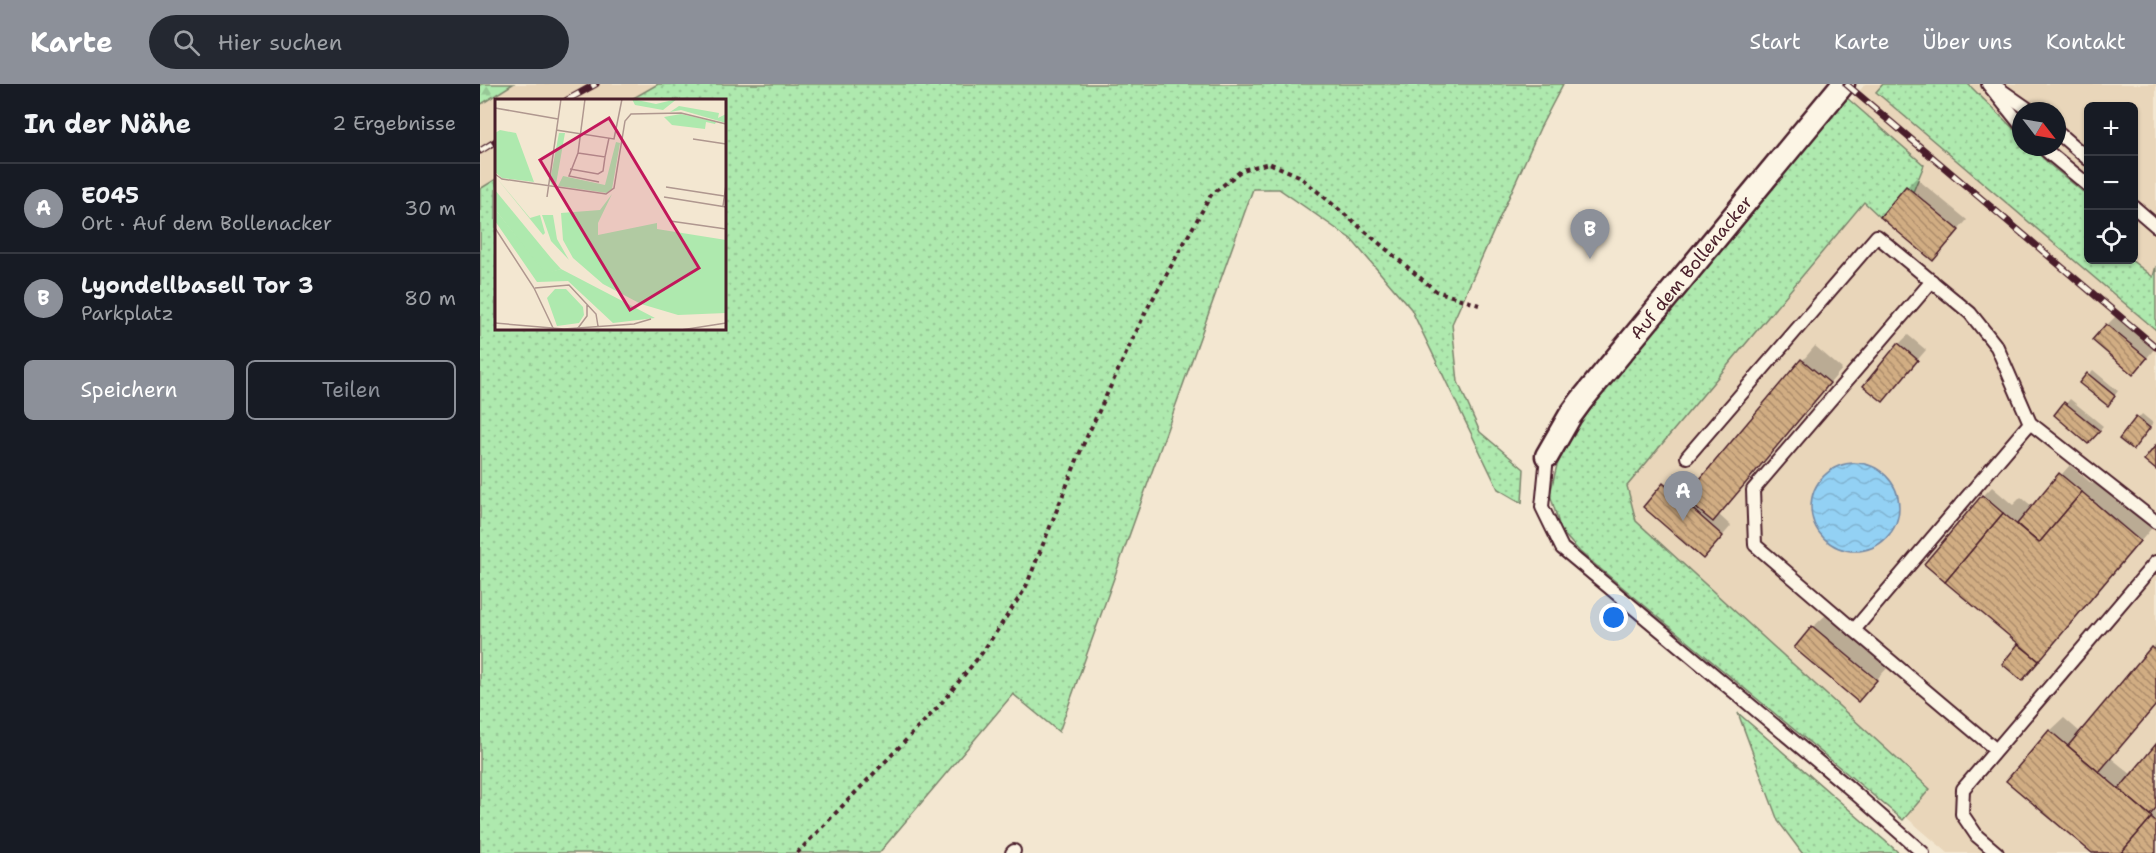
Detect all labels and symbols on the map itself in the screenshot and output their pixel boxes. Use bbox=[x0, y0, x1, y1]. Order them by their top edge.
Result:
inset map bbox=[495, 99, 726, 330]
north arrow bbox=[2012, 102, 2066, 156]
street label: Auf dem Bollenacker bbox=[1625, 190, 1758, 345]
pin: B bbox=[1570, 210, 1610, 259]
pin: A bbox=[1664, 472, 1702, 521]
your location bbox=[1599, 603, 1628, 632]

